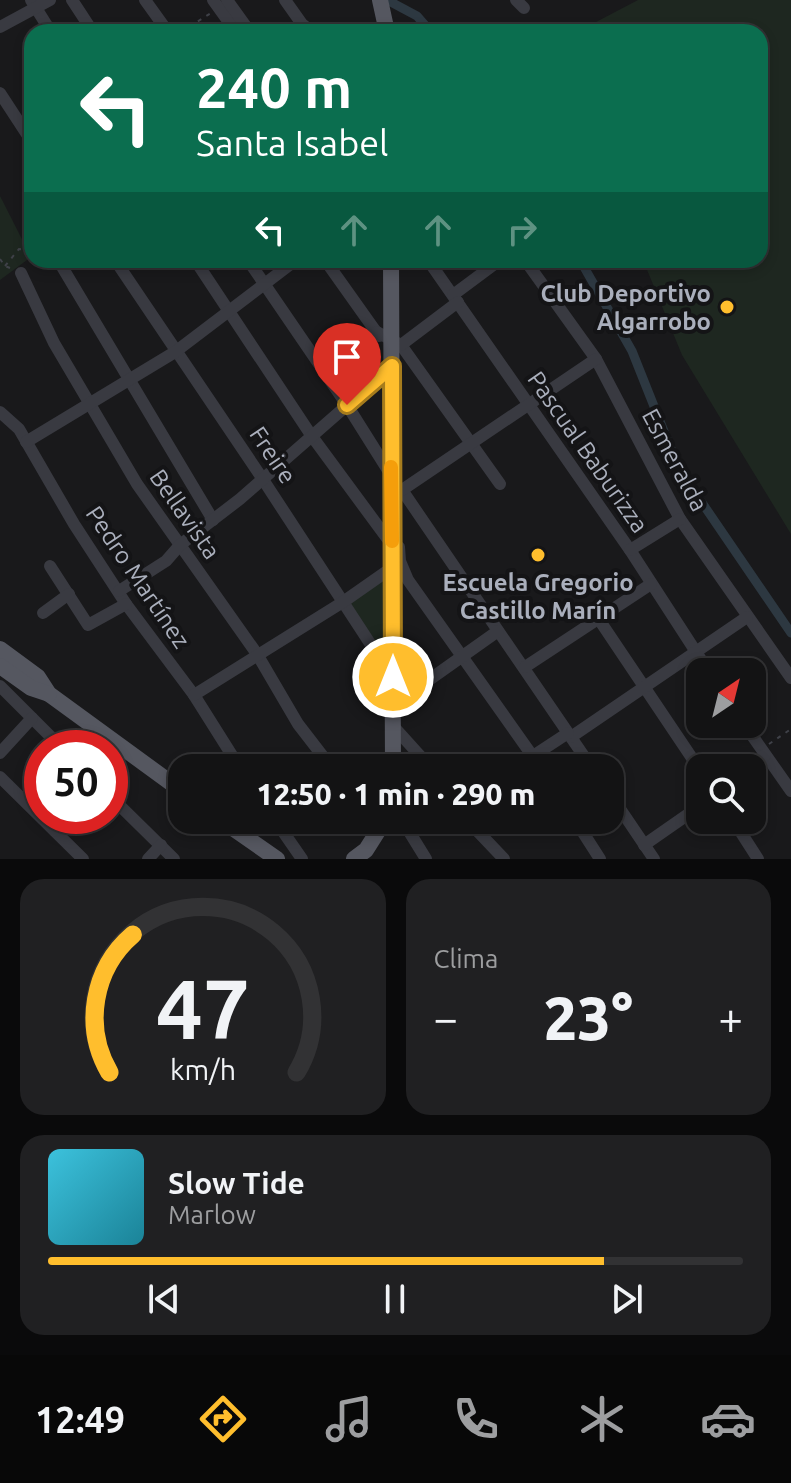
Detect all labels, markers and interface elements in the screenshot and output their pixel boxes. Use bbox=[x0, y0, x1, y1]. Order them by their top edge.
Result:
icon: left bbox=[64, 56, 168, 160]
text: 240 m bbox=[196, 56, 352, 119]
text: Santa Isabel bbox=[196, 122, 389, 163]
icon: left bbox=[248, 208, 292, 252]
icon: ahead bbox=[332, 208, 376, 252]
icon: ahead bbox=[416, 208, 460, 252]
icon: right bbox=[500, 208, 544, 252]
place label: Club Deportivo Algarrobo bbox=[541, 280, 711, 335]
marker: Club Deportivo Algarrobo bbox=[718, 298, 736, 316]
pin bbox=[313, 323, 381, 405]
icon: arrive bbox=[325, 335, 369, 379]
street label: Pascual Baburizza bbox=[522, 366, 654, 538]
street label: Esmeralda bbox=[637, 404, 713, 516]
street label: Freire bbox=[244, 421, 302, 489]
street label: Bellavista bbox=[144, 464, 226, 564]
street label: Pedro Martínez bbox=[81, 501, 195, 653]
marker: Escuela Gregorio Castillo Marín bbox=[529, 546, 547, 564]
place label: Escuela Gregorio Castillo Marín bbox=[442, 569, 634, 624]
position arrow bbox=[351, 635, 435, 719]
north arrow bbox=[686, 658, 766, 738]
map controls bbox=[686, 658, 766, 834]
speed limit sign: 50 bbox=[24, 730, 128, 834]
button: search bbox=[686, 754, 766, 834]
text: 12:50 · 1 min · 290 m bbox=[257, 777, 535, 811]
text: Clima bbox=[434, 944, 498, 973]
text: 47 bbox=[156, 961, 250, 1055]
text: 23° bbox=[544, 984, 633, 1051]
text: − bbox=[434, 993, 458, 1042]
text: + bbox=[718, 993, 743, 1042]
text: km/h bbox=[170, 1053, 236, 1085]
text: Slow Tide bbox=[168, 1166, 305, 1200]
text: Marlow bbox=[168, 1200, 256, 1229]
icon: previous bbox=[142, 1277, 186, 1321]
icon: pause bbox=[373, 1277, 417, 1321]
icon: next bbox=[605, 1277, 649, 1321]
icon: directions bbox=[195, 1391, 251, 1447]
icon: music bbox=[321, 1391, 377, 1447]
icon: phone bbox=[448, 1391, 504, 1447]
icon: climate bbox=[574, 1391, 630, 1447]
icon: car bbox=[700, 1391, 756, 1447]
text: 12:49 bbox=[35, 1399, 125, 1440]

